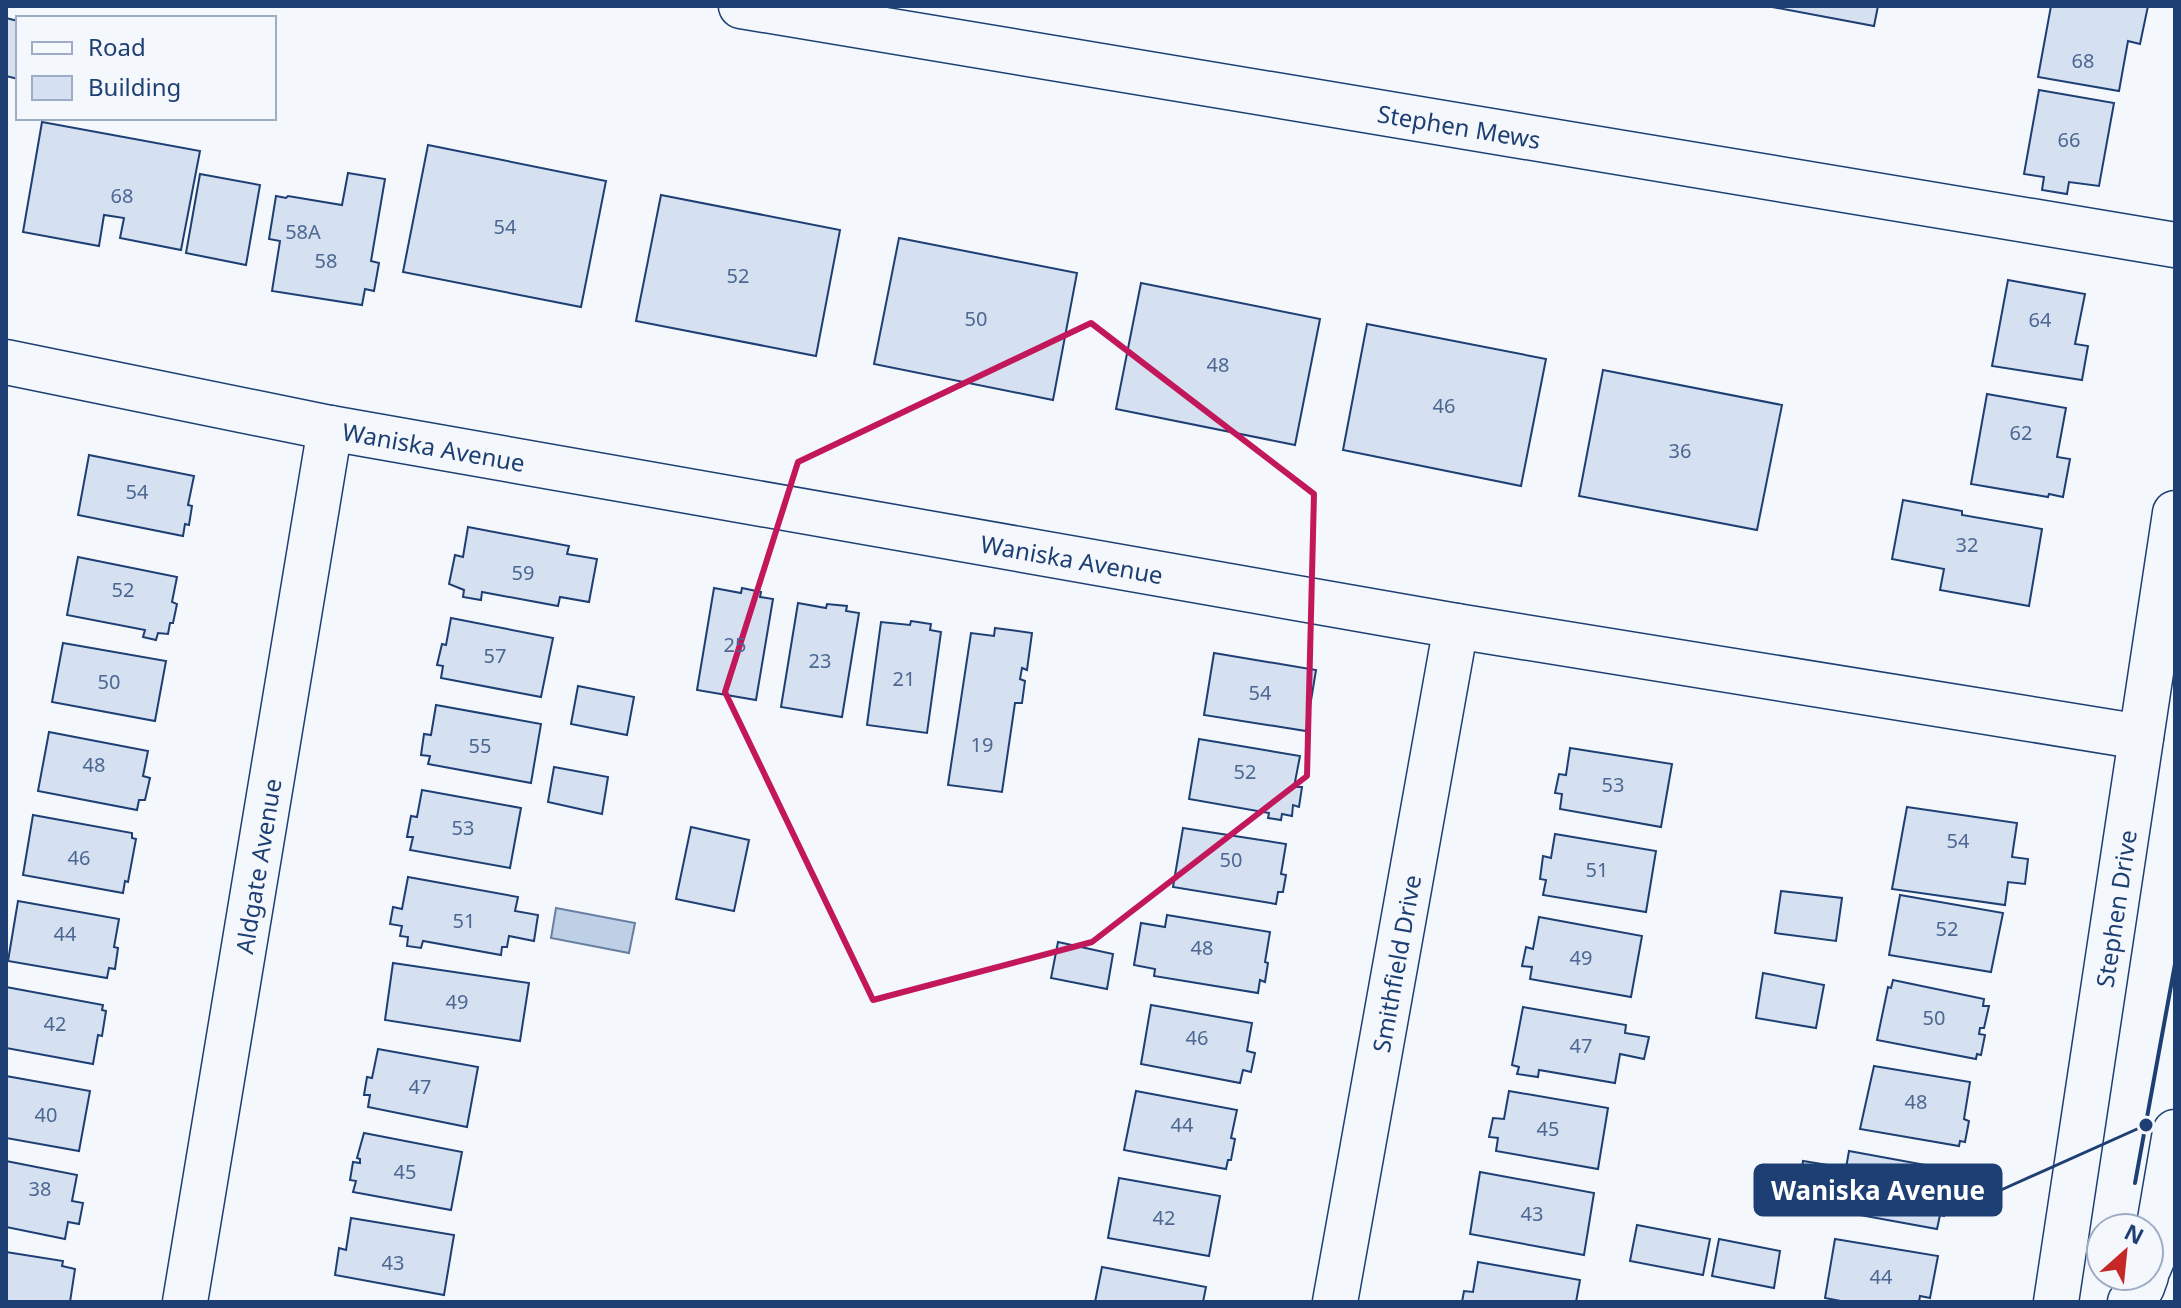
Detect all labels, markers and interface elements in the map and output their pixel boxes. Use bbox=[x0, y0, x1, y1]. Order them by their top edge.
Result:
legend bbox=[16, 16, 276, 120]
text: Road bbox=[88, 30, 146, 63]
house number: 68 bbox=[2072, 47, 2094, 74]
text: Building bbox=[88, 70, 181, 103]
street label: Stephen Mews bbox=[1375, 96, 1543, 156]
house number: 66 bbox=[2058, 126, 2080, 153]
house number: 68 bbox=[111, 182, 133, 209]
house number: 54 bbox=[494, 213, 517, 240]
house number: 58A bbox=[285, 218, 321, 245]
house number: 58 bbox=[315, 247, 337, 274]
house number: 52 bbox=[727, 262, 749, 289]
house number: 50 bbox=[965, 305, 987, 332]
house number: 64 bbox=[2029, 306, 2052, 333]
house number: 48 bbox=[1207, 351, 1229, 378]
house number: 46 bbox=[1433, 392, 1455, 419]
street label: Waniska Avenue bbox=[340, 414, 528, 478]
house number: 62 bbox=[2010, 419, 2032, 446]
house number: 36 bbox=[1669, 437, 1691, 464]
house number: 54 bbox=[126, 478, 149, 505]
street label: Waniska Avenue bbox=[978, 526, 1166, 591]
house number: 32 bbox=[1956, 531, 1978, 558]
house number: 59 bbox=[512, 559, 534, 586]
house number: 52 bbox=[112, 576, 134, 603]
house number: 25 bbox=[724, 631, 746, 658]
house number: 57 bbox=[484, 642, 506, 669]
house number: 23 bbox=[809, 647, 831, 674]
house number: 21 bbox=[893, 665, 915, 692]
house number: 50 bbox=[98, 668, 120, 695]
house number: 54 bbox=[1249, 679, 1272, 706]
house number: 19 bbox=[971, 731, 993, 758]
house number: 55 bbox=[469, 732, 491, 759]
house number: 48 bbox=[83, 751, 105, 778]
house number: 52 bbox=[1234, 758, 1256, 785]
house number: 53 bbox=[1602, 771, 1624, 798]
street label: Aldgate Avenue bbox=[227, 776, 288, 956]
house number: 53 bbox=[452, 814, 474, 841]
house number: 54 bbox=[1947, 827, 1970, 854]
street label: Stephen Drive bbox=[2087, 827, 2144, 990]
house number: 46 bbox=[68, 844, 90, 871]
house number: 50 bbox=[1220, 846, 1242, 873]
house number: 51 bbox=[1586, 856, 1608, 883]
street label: Smithfield Drive bbox=[1364, 872, 1428, 1055]
house number: 51 bbox=[453, 907, 475, 934]
house number: 52 bbox=[1936, 915, 1958, 942]
house number: 44 bbox=[54, 920, 77, 947]
house number: 48 bbox=[1191, 934, 1213, 961]
house number: 49 bbox=[1570, 944, 1592, 971]
house number: 49 bbox=[446, 988, 468, 1015]
house number: 50 bbox=[1923, 1004, 1945, 1031]
house number: 42 bbox=[44, 1010, 66, 1037]
house number: 46 bbox=[1186, 1024, 1208, 1051]
house number: 47 bbox=[1570, 1032, 1592, 1059]
house number: 47 bbox=[409, 1073, 431, 1100]
house number: 48 bbox=[1905, 1088, 1927, 1115]
house number: 40 bbox=[35, 1101, 57, 1128]
house number: 44 bbox=[1171, 1111, 1194, 1138]
house number: 45 bbox=[1537, 1115, 1559, 1142]
house number: 45 bbox=[394, 1158, 416, 1185]
callout: Waniska Avenue bbox=[1755, 1165, 2001, 1215]
text: Waniska Avenue bbox=[1771, 1172, 1985, 1208]
house number: 38 bbox=[29, 1175, 51, 1202]
house number: 43 bbox=[1521, 1200, 1543, 1227]
house number: 42 bbox=[1153, 1204, 1175, 1231]
north arrow bbox=[2085, 1212, 2165, 1292]
text: N bbox=[2120, 1216, 2149, 1251]
house number: 43 bbox=[382, 1249, 404, 1276]
house number: 44 bbox=[1870, 1263, 1893, 1290]

